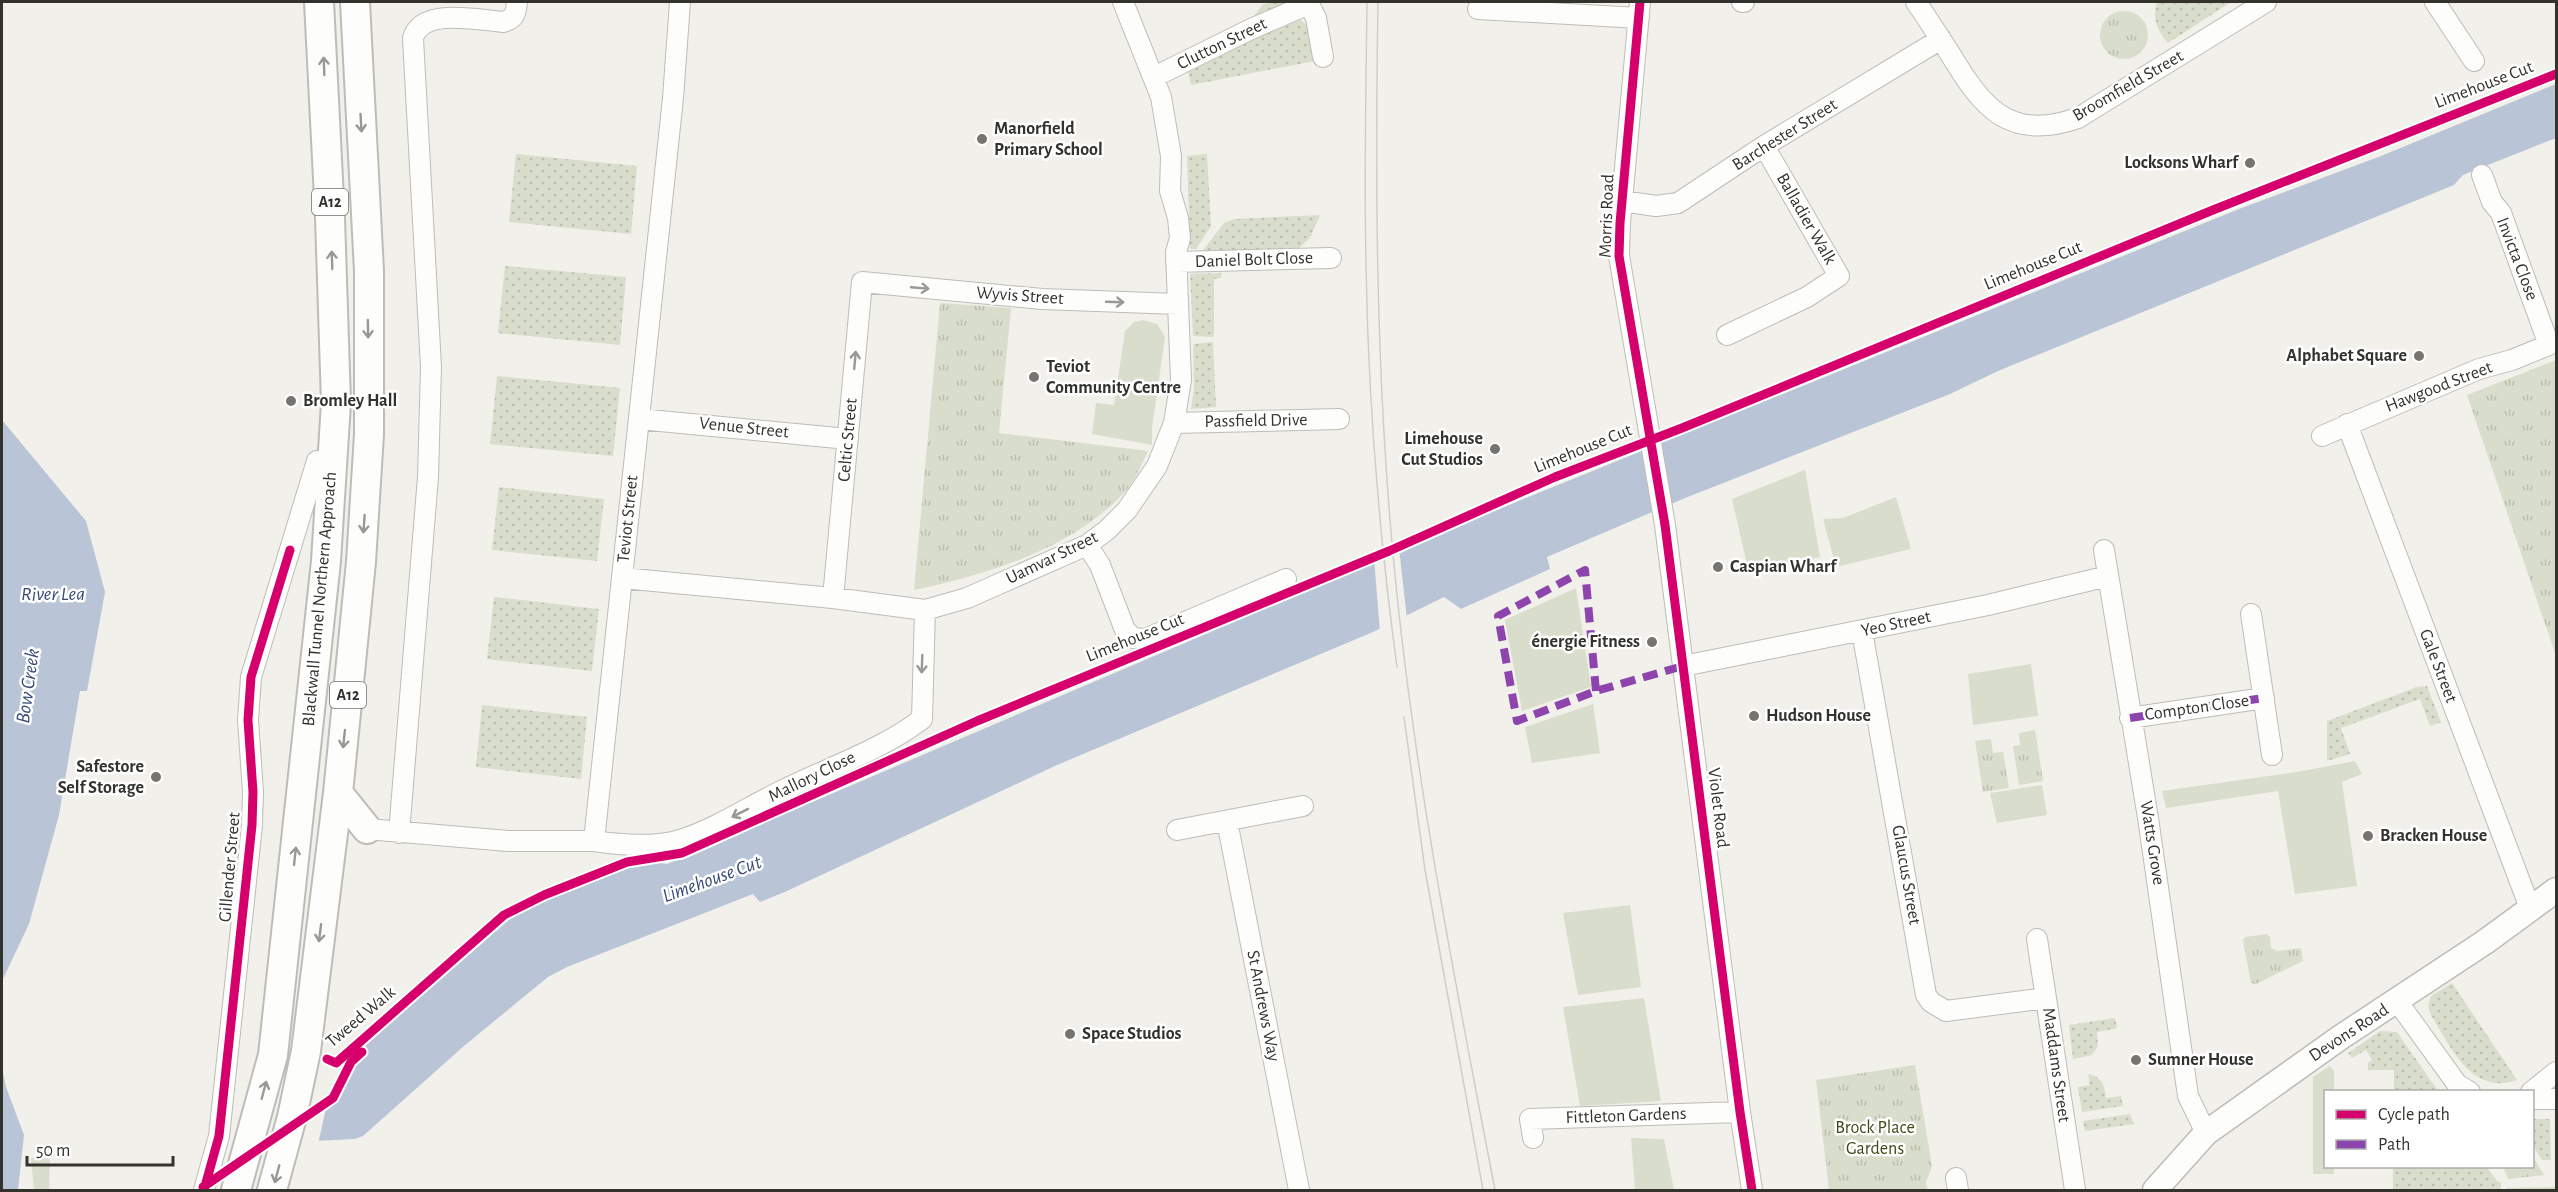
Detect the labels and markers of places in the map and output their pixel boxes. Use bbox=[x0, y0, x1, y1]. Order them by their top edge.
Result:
place label: Manorfield Primary School bbox=[994, 120, 1103, 159]
marker: Manorfield Primary School bbox=[975, 132, 989, 146]
place label: Locksons Wharf bbox=[2124, 154, 2240, 172]
marker: Locksons Wharf bbox=[2243, 156, 2257, 170]
place label: Alphabet Square bbox=[2286, 347, 2407, 365]
marker: Alphabet Square bbox=[2412, 349, 2426, 363]
place label: Teviot Community Centre bbox=[1046, 358, 1181, 397]
marker: Teviot Community Centre bbox=[1027, 370, 1041, 384]
place label: Bromley Hall bbox=[303, 392, 397, 410]
marker: Bromley Hall bbox=[284, 394, 298, 408]
place label: Limehouse Cut Studios bbox=[1401, 430, 1483, 469]
marker: Limehouse Cut Studios bbox=[1488, 442, 1502, 456]
place label: Caspian Wharf bbox=[1730, 558, 1838, 576]
marker: Caspian Wharf bbox=[1711, 560, 1725, 574]
place label: énergie Fitness bbox=[1532, 633, 1640, 651]
marker: énergie Fitness bbox=[1645, 635, 1659, 649]
place label: Hudson House bbox=[1766, 707, 1871, 725]
marker: Hudson House bbox=[1747, 709, 1761, 723]
place label: Safestore Self Storage bbox=[58, 758, 144, 797]
marker: Safestore Self Storage bbox=[149, 770, 163, 784]
place label: Bracken House bbox=[2380, 827, 2487, 845]
marker: Bracken House bbox=[2361, 829, 2375, 843]
place label: Space Studios bbox=[1082, 1025, 1182, 1043]
marker: Space Studios bbox=[1063, 1027, 1077, 1041]
place label: Sumner House bbox=[2148, 1051, 2254, 1069]
marker: Sumner House bbox=[2129, 1053, 2143, 1067]

